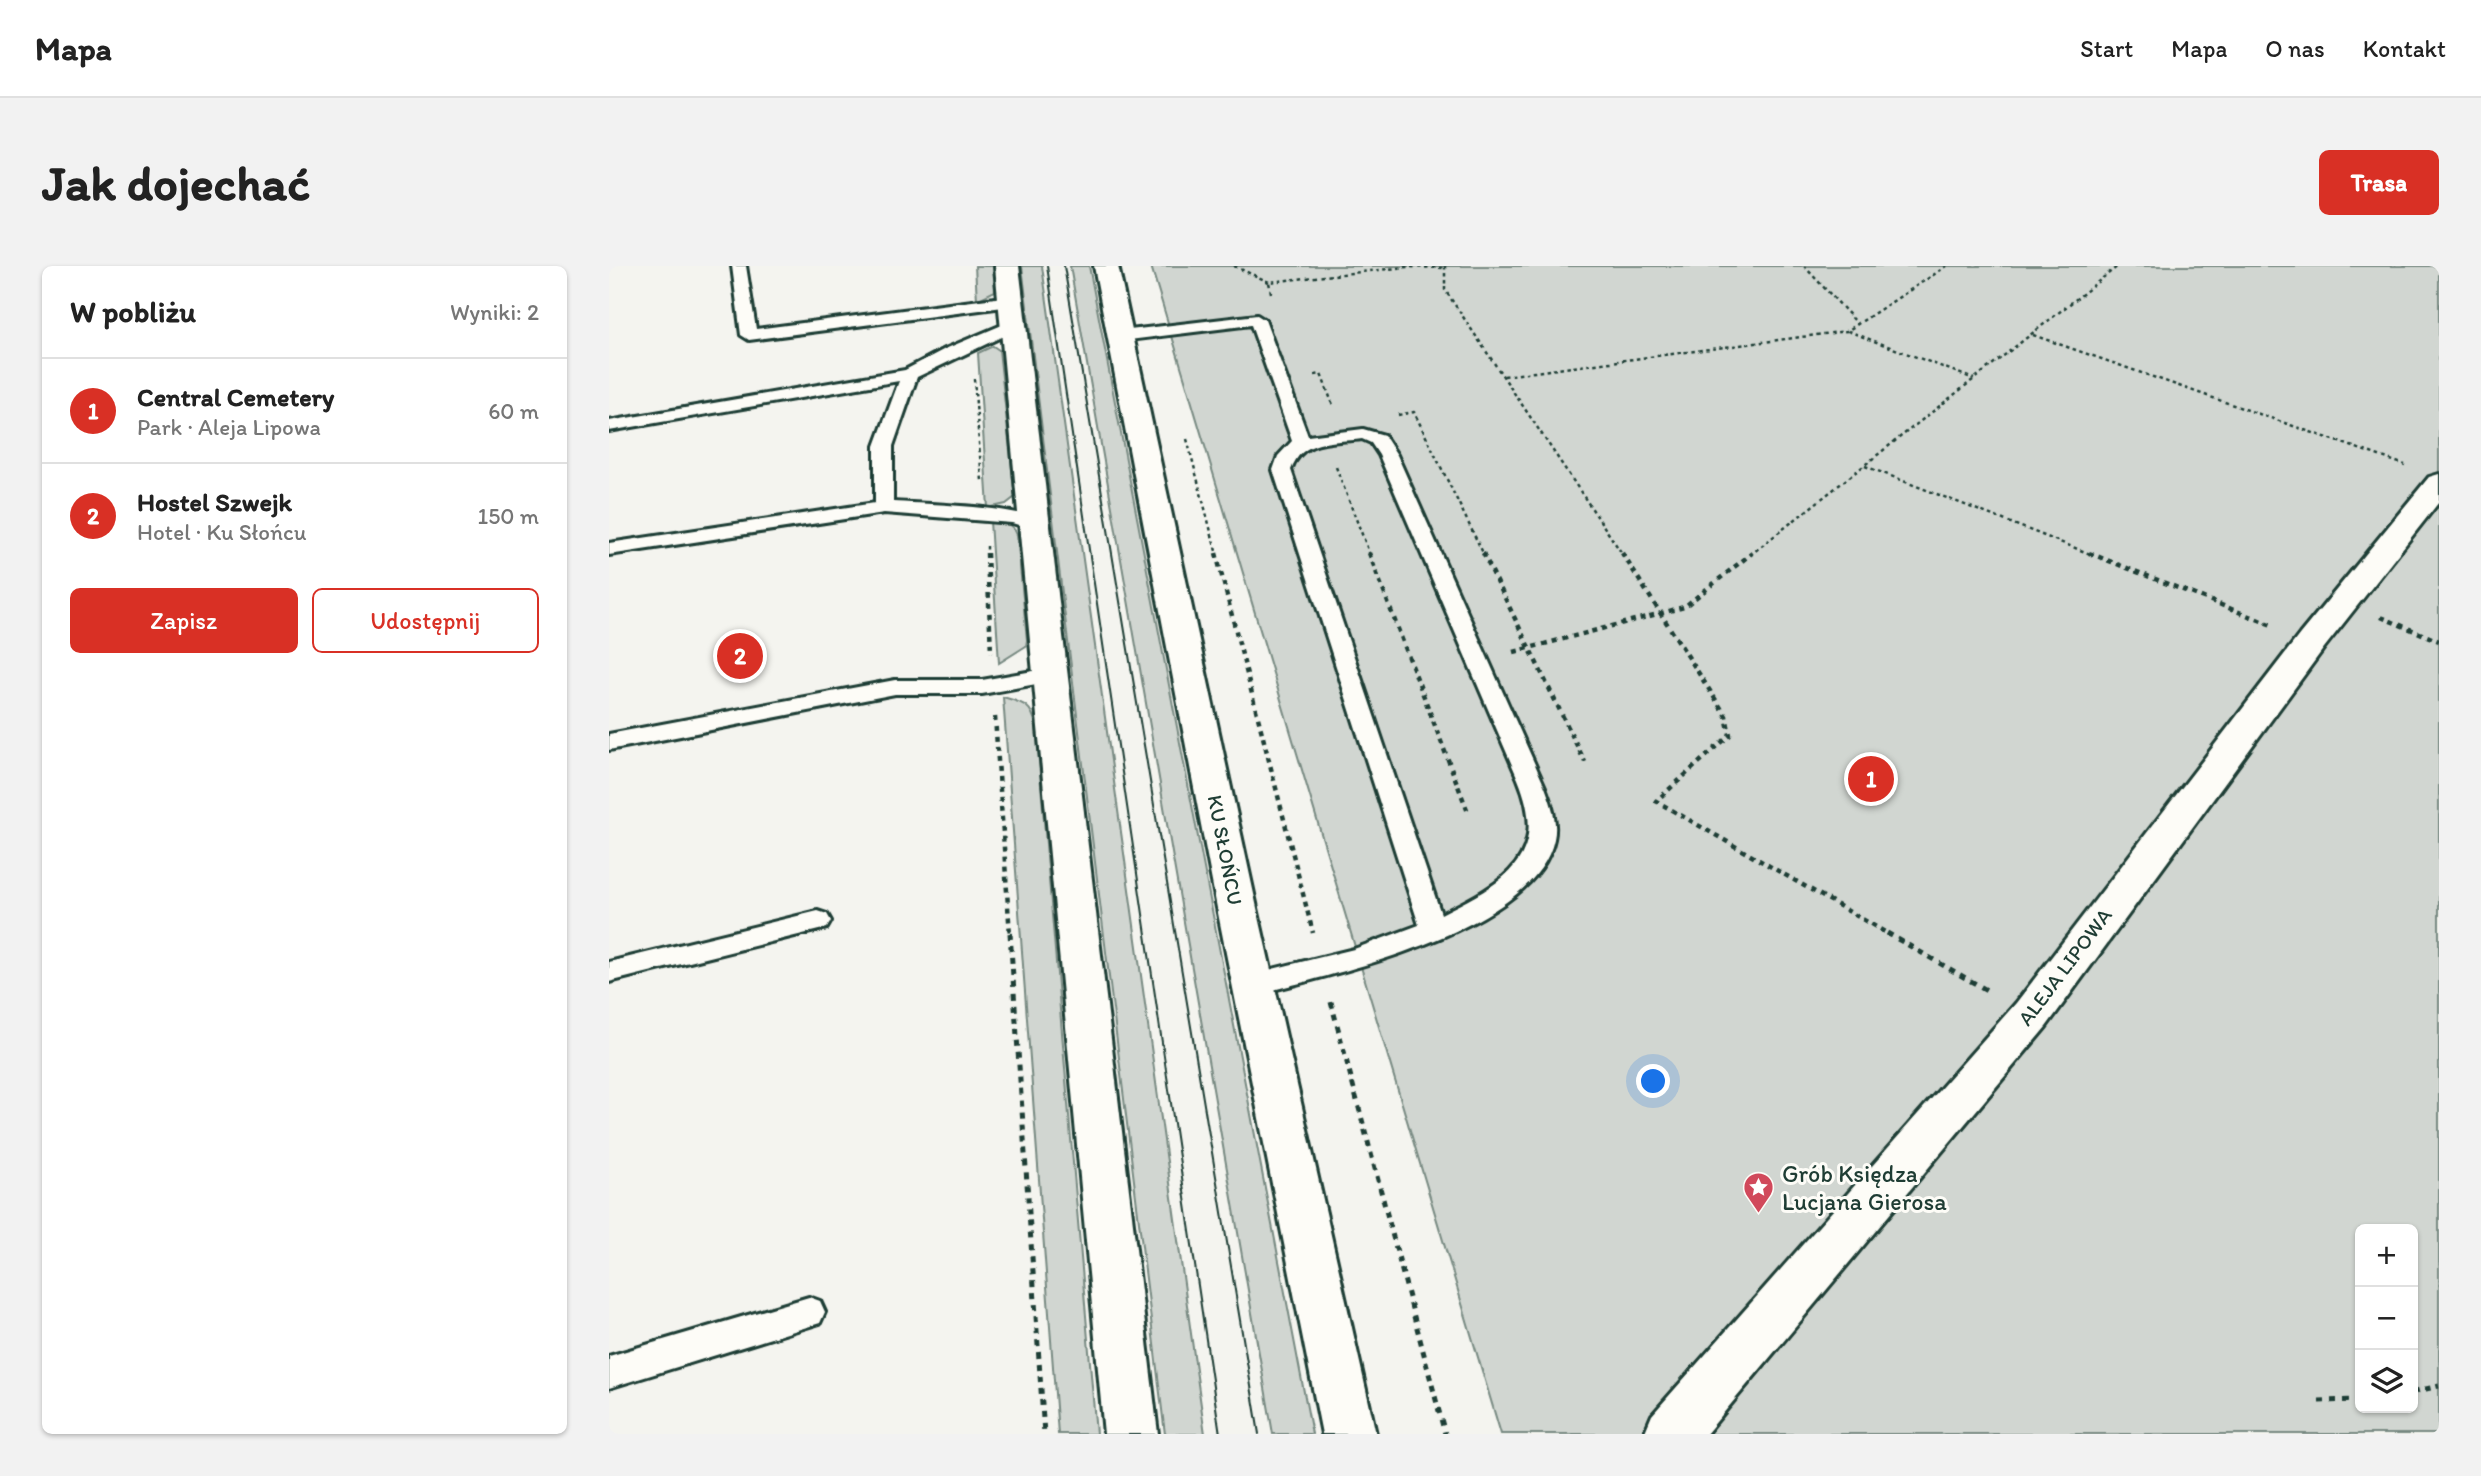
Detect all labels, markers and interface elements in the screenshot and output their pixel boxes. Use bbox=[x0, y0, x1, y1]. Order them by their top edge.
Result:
text: Mapa bbox=[35, 29, 112, 68]
text: Start bbox=[2080, 34, 2133, 63]
text: Mapa bbox=[2171, 34, 2227, 63]
text: O nas bbox=[2265, 34, 2325, 63]
text: Kontakt bbox=[2363, 34, 2446, 63]
button: Trasa bbox=[2319, 150, 2439, 215]
text: Jak dojechać bbox=[42, 153, 310, 212]
text: W pobliżu bbox=[70, 293, 196, 330]
text: Wyniki: 2 bbox=[450, 298, 539, 326]
text: Central Cemetery bbox=[137, 381, 334, 413]
text: 1 bbox=[88, 397, 98, 425]
text: 60 m bbox=[488, 397, 539, 425]
text: Park · Aleja Lipowa bbox=[137, 413, 321, 441]
text: Hostel Szwejk bbox=[137, 486, 292, 518]
text: 2 bbox=[87, 502, 99, 530]
text: 150 m bbox=[478, 502, 539, 530]
text: Hotel · Ku Słońcu bbox=[137, 518, 307, 546]
button: Zapisz bbox=[70, 588, 298, 653]
button: Udostępnij bbox=[312, 588, 539, 653]
pin: 2 bbox=[717, 630, 763, 682]
pin: 1 bbox=[1848, 753, 1894, 805]
street label: KU SŁOŃCU bbox=[1203, 793, 1248, 907]
street label: ALEJA LIPOWA bbox=[2012, 903, 2117, 1030]
your location bbox=[1636, 1064, 1670, 1098]
place label: Grób Księdza Lucjana Gierosa bbox=[1782, 1159, 1947, 1216]
place icon: Grób Księdza Lucjana Gierosa bbox=[1742, 1171, 1776, 1215]
map controls bbox=[2355, 1224, 2418, 1413]
button: + bbox=[2355, 1224, 2418, 1287]
button: − bbox=[2355, 1287, 2418, 1350]
button: layers bbox=[2355, 1350, 2418, 1413]

